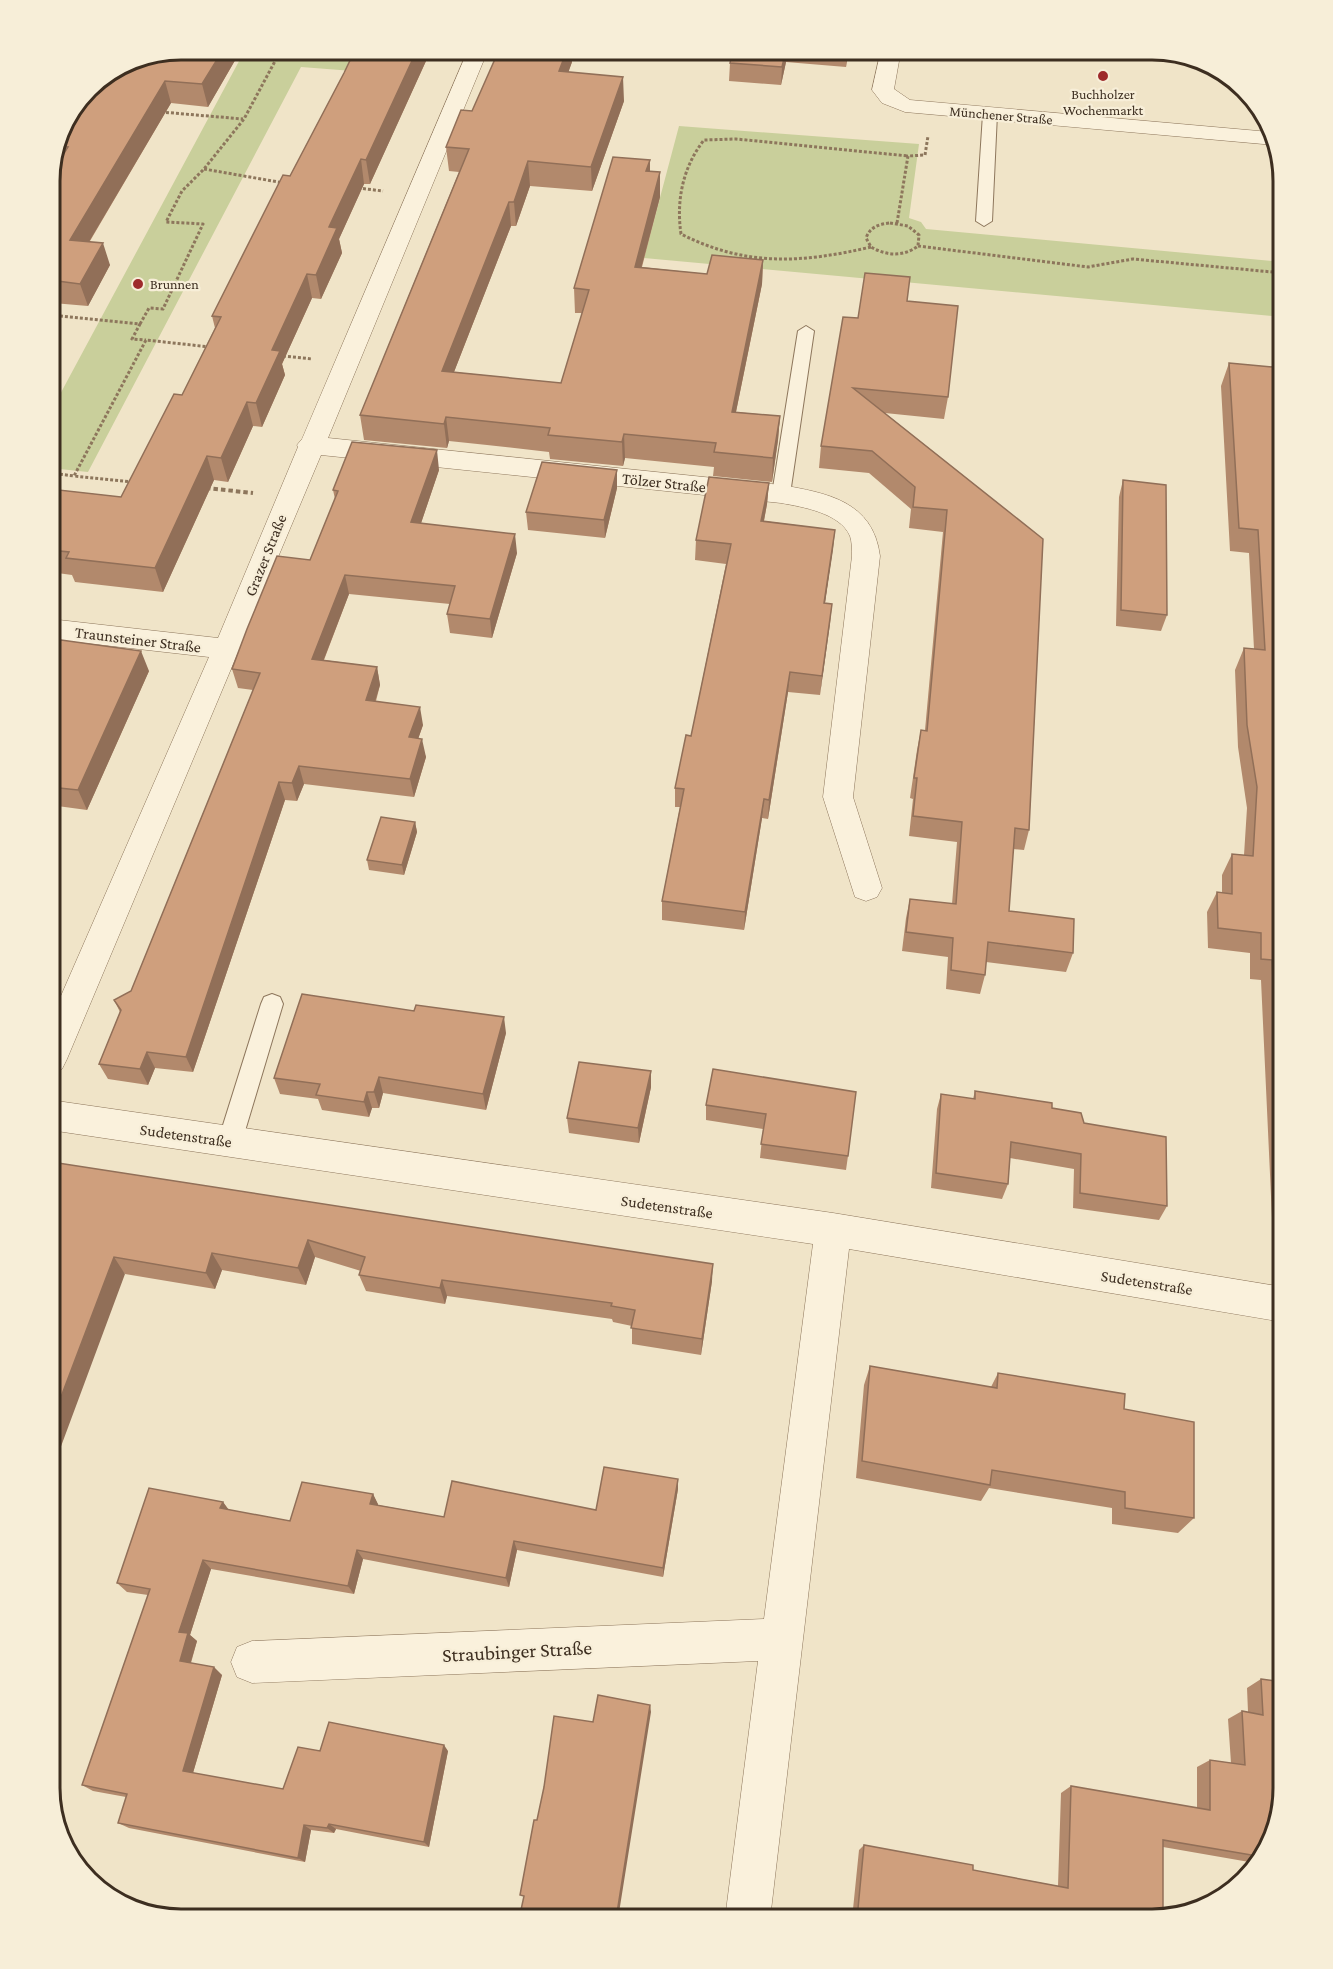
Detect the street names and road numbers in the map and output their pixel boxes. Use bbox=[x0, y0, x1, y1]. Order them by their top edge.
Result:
street label: Münchener Straße bbox=[949, 103, 1053, 127]
street label: Tölzer Straße bbox=[621, 470, 707, 495]
street label: Grazer Straße bbox=[241, 512, 290, 599]
street label: Traunsteiner Straße bbox=[74, 623, 202, 656]
street label: Sudetenstraße bbox=[139, 1121, 233, 1150]
street label: Sudetenstraße bbox=[620, 1192, 714, 1221]
street label: Sudetenstraße bbox=[1100, 1267, 1194, 1298]
street label: Straubinger Straße bbox=[442, 1636, 593, 1667]

